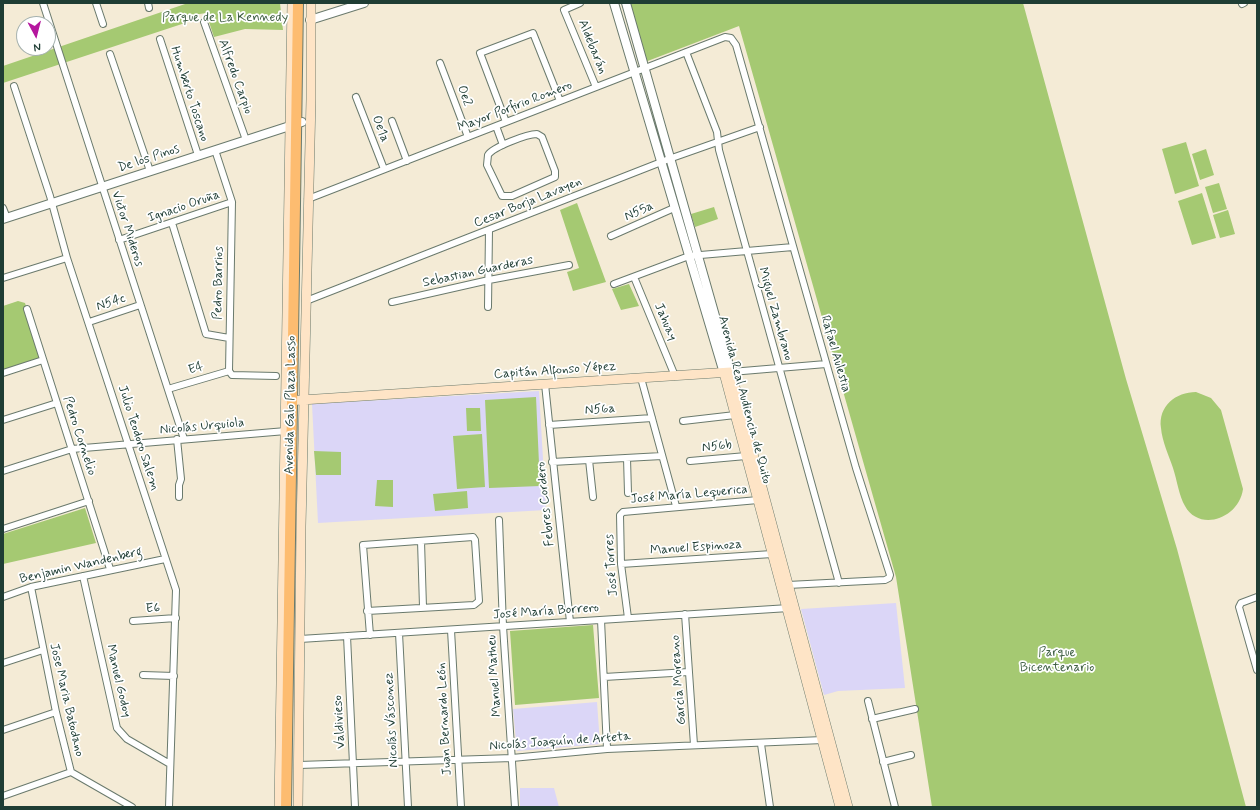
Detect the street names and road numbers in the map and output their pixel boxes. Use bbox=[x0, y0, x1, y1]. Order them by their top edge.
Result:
street label: Aldebarán bbox=[574, 18, 610, 76]
street label: Alfredo Carpio bbox=[214, 38, 256, 116]
street label: Humberto Toscano bbox=[166, 44, 212, 144]
street label: Mayor Porfirio Romero bbox=[455, 78, 575, 136]
street label: Oe2 bbox=[453, 83, 475, 109]
street label: Oe1a bbox=[368, 114, 392, 144]
street label: De los Pinos bbox=[116, 142, 182, 176]
street label: Cesar Borja Lavayen bbox=[472, 174, 584, 232]
street label: Ignacio Oruña bbox=[146, 187, 222, 227]
street label: Victor Mideros bbox=[107, 189, 147, 269]
street label: N55a bbox=[622, 199, 656, 225]
street label: Pedro Barrios bbox=[211, 246, 227, 320]
street label: Sebastian Guarderas bbox=[421, 253, 535, 291]
street label: Miguel Zambrano bbox=[754, 266, 796, 362]
street label: N54c bbox=[94, 291, 128, 315]
street label: Jahuay bbox=[650, 301, 680, 343]
street label: Avenida Real Audiencia de Quito bbox=[714, 314, 774, 486]
street label: Rafael Aulestia bbox=[817, 314, 853, 394]
street label: Avenida Galo Plaza Lasso bbox=[282, 335, 300, 475]
street label: E4 bbox=[187, 359, 205, 379]
street label: Capitán Alfonso Yépez bbox=[493, 359, 617, 383]
street label: Julio Teodoro Salem bbox=[114, 383, 162, 493]
street label: Pedro Cornelio bbox=[59, 394, 99, 478]
street label: N56a bbox=[584, 401, 616, 419]
street label: Nicolás Urquiola bbox=[159, 416, 245, 438]
street label: N56b bbox=[701, 438, 733, 456]
street label: Febres Cordero bbox=[534, 461, 558, 547]
street label: José María Lequerica bbox=[630, 482, 748, 508]
street label: José Torres bbox=[602, 533, 622, 597]
street label: Manuel Espinoza bbox=[650, 537, 742, 559]
street label: Benjamin Wandenberg bbox=[18, 544, 144, 588]
street label: E6 bbox=[145, 601, 161, 617]
street label: José María Borrero bbox=[492, 601, 600, 623]
street label: Manuel Matheu bbox=[484, 634, 506, 718]
street label: García Moreano bbox=[668, 634, 690, 726]
street label: Jose Maria Batodano bbox=[45, 642, 87, 758]
street label: Manuel Godoy bbox=[102, 643, 134, 719]
street label: Juan Bernardo León bbox=[434, 662, 456, 776]
street label: Nicolás Vásconez bbox=[382, 672, 402, 768]
street label: Valdivieso bbox=[331, 695, 349, 749]
street label: Nicolás Joaquín de Arteta bbox=[489, 729, 631, 755]

